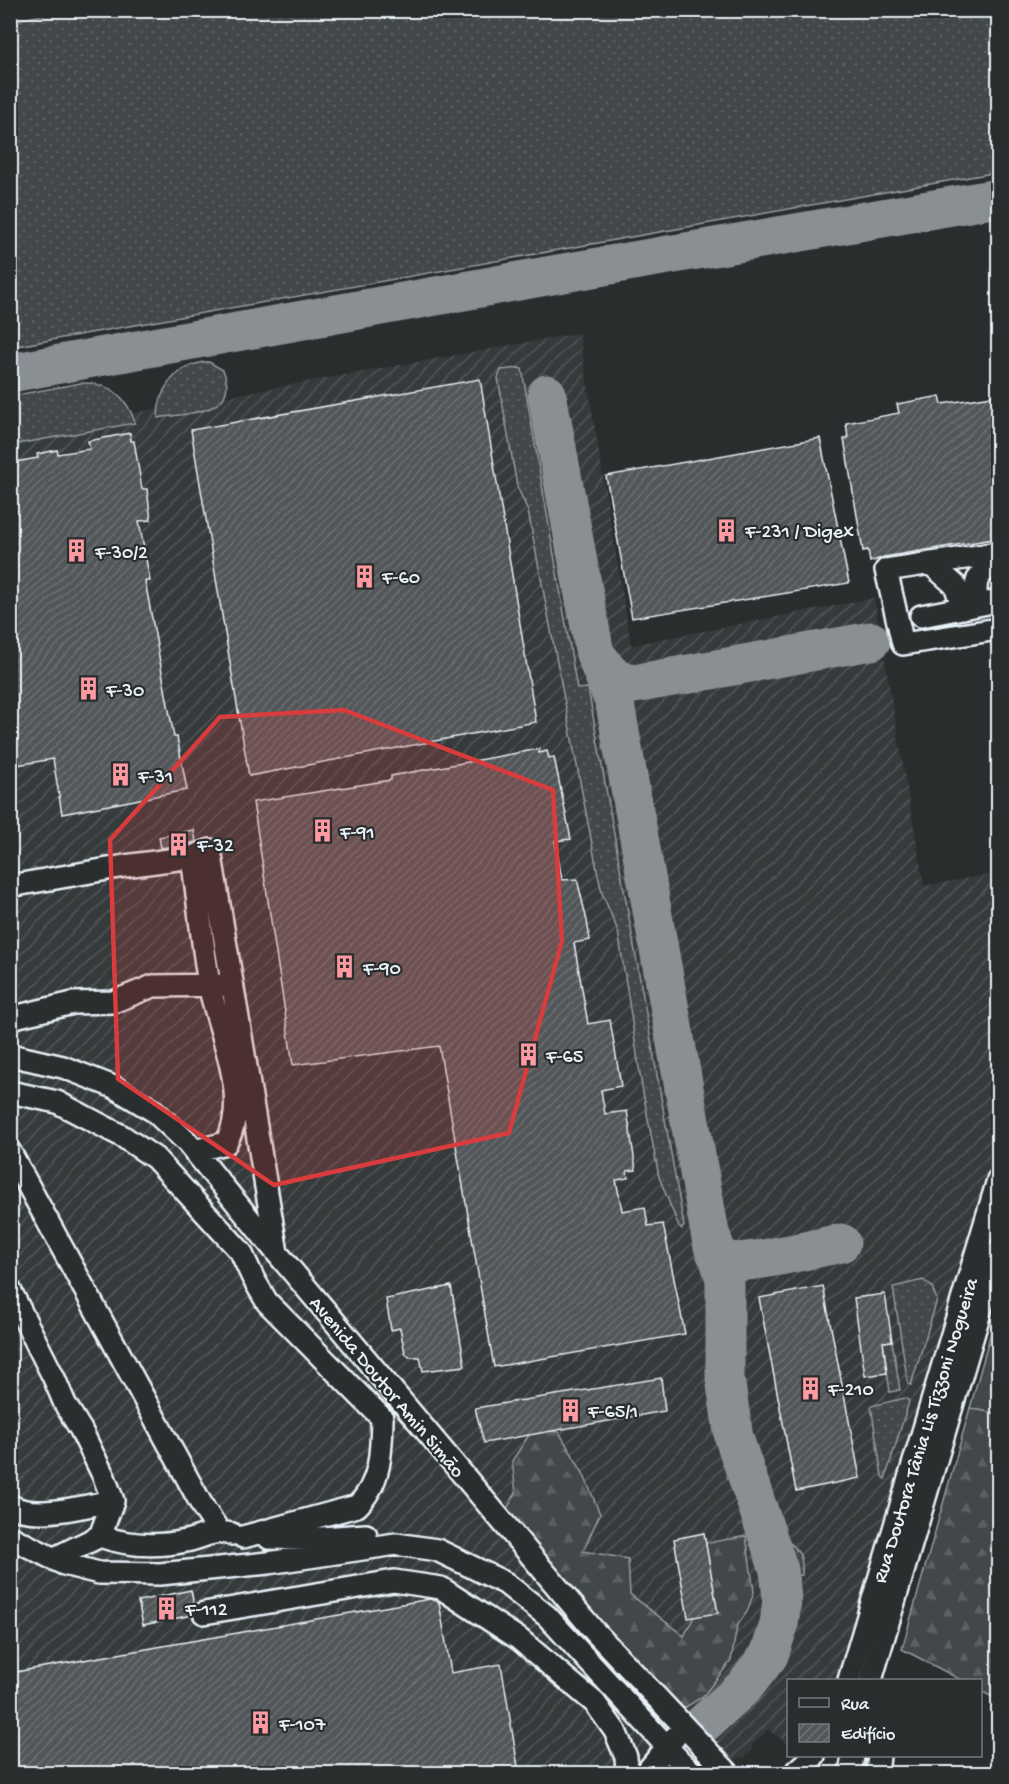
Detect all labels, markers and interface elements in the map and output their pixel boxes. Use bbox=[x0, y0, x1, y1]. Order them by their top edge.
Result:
building icon: F-231 / Digex bbox=[714, 517, 740, 543]
place label: F-231 / Digex bbox=[744, 522, 854, 545]
building icon: F-30/2 bbox=[64, 538, 90, 564]
place label: F-30/2 bbox=[94, 543, 148, 566]
building icon: F-60 bbox=[351, 563, 377, 589]
place label: F-60 bbox=[381, 568, 420, 591]
building icon: F-30 bbox=[75, 676, 101, 702]
place label: F-30 bbox=[105, 681, 144, 704]
building icon: F-31 bbox=[107, 762, 133, 788]
place label: F-31 bbox=[137, 767, 173, 790]
building icon: F-91 bbox=[309, 818, 335, 844]
place label: F-91 bbox=[339, 823, 375, 846]
building icon: F-32 bbox=[166, 831, 192, 857]
place label: F-32 bbox=[196, 836, 234, 859]
building icon: F-90 bbox=[332, 954, 358, 980]
place label: F-90 bbox=[362, 959, 401, 982]
building icon: F-65 bbox=[515, 1042, 541, 1068]
place label: F-65 bbox=[545, 1047, 583, 1070]
street label: Rua Doutora Tânia Lis Tizzoni Nogueira bbox=[870, 1275, 985, 1586]
street label: Avenida Doutor Amin Simão bbox=[303, 1293, 468, 1483]
building icon: F-210 bbox=[797, 1375, 823, 1401]
place label: F-210 bbox=[827, 1380, 874, 1403]
building icon: F-65/1 bbox=[557, 1397, 583, 1423]
place label: F-65/1 bbox=[587, 1402, 638, 1425]
building icon: F-112 bbox=[154, 1595, 180, 1621]
place label: F-112 bbox=[184, 1600, 228, 1623]
legend bbox=[787, 1679, 982, 1757]
text: Rua bbox=[841, 1695, 870, 1716]
building icon: F-107 bbox=[248, 1710, 274, 1736]
place label: F-107 bbox=[278, 1715, 326, 1738]
text: Edifício bbox=[841, 1725, 895, 1746]

